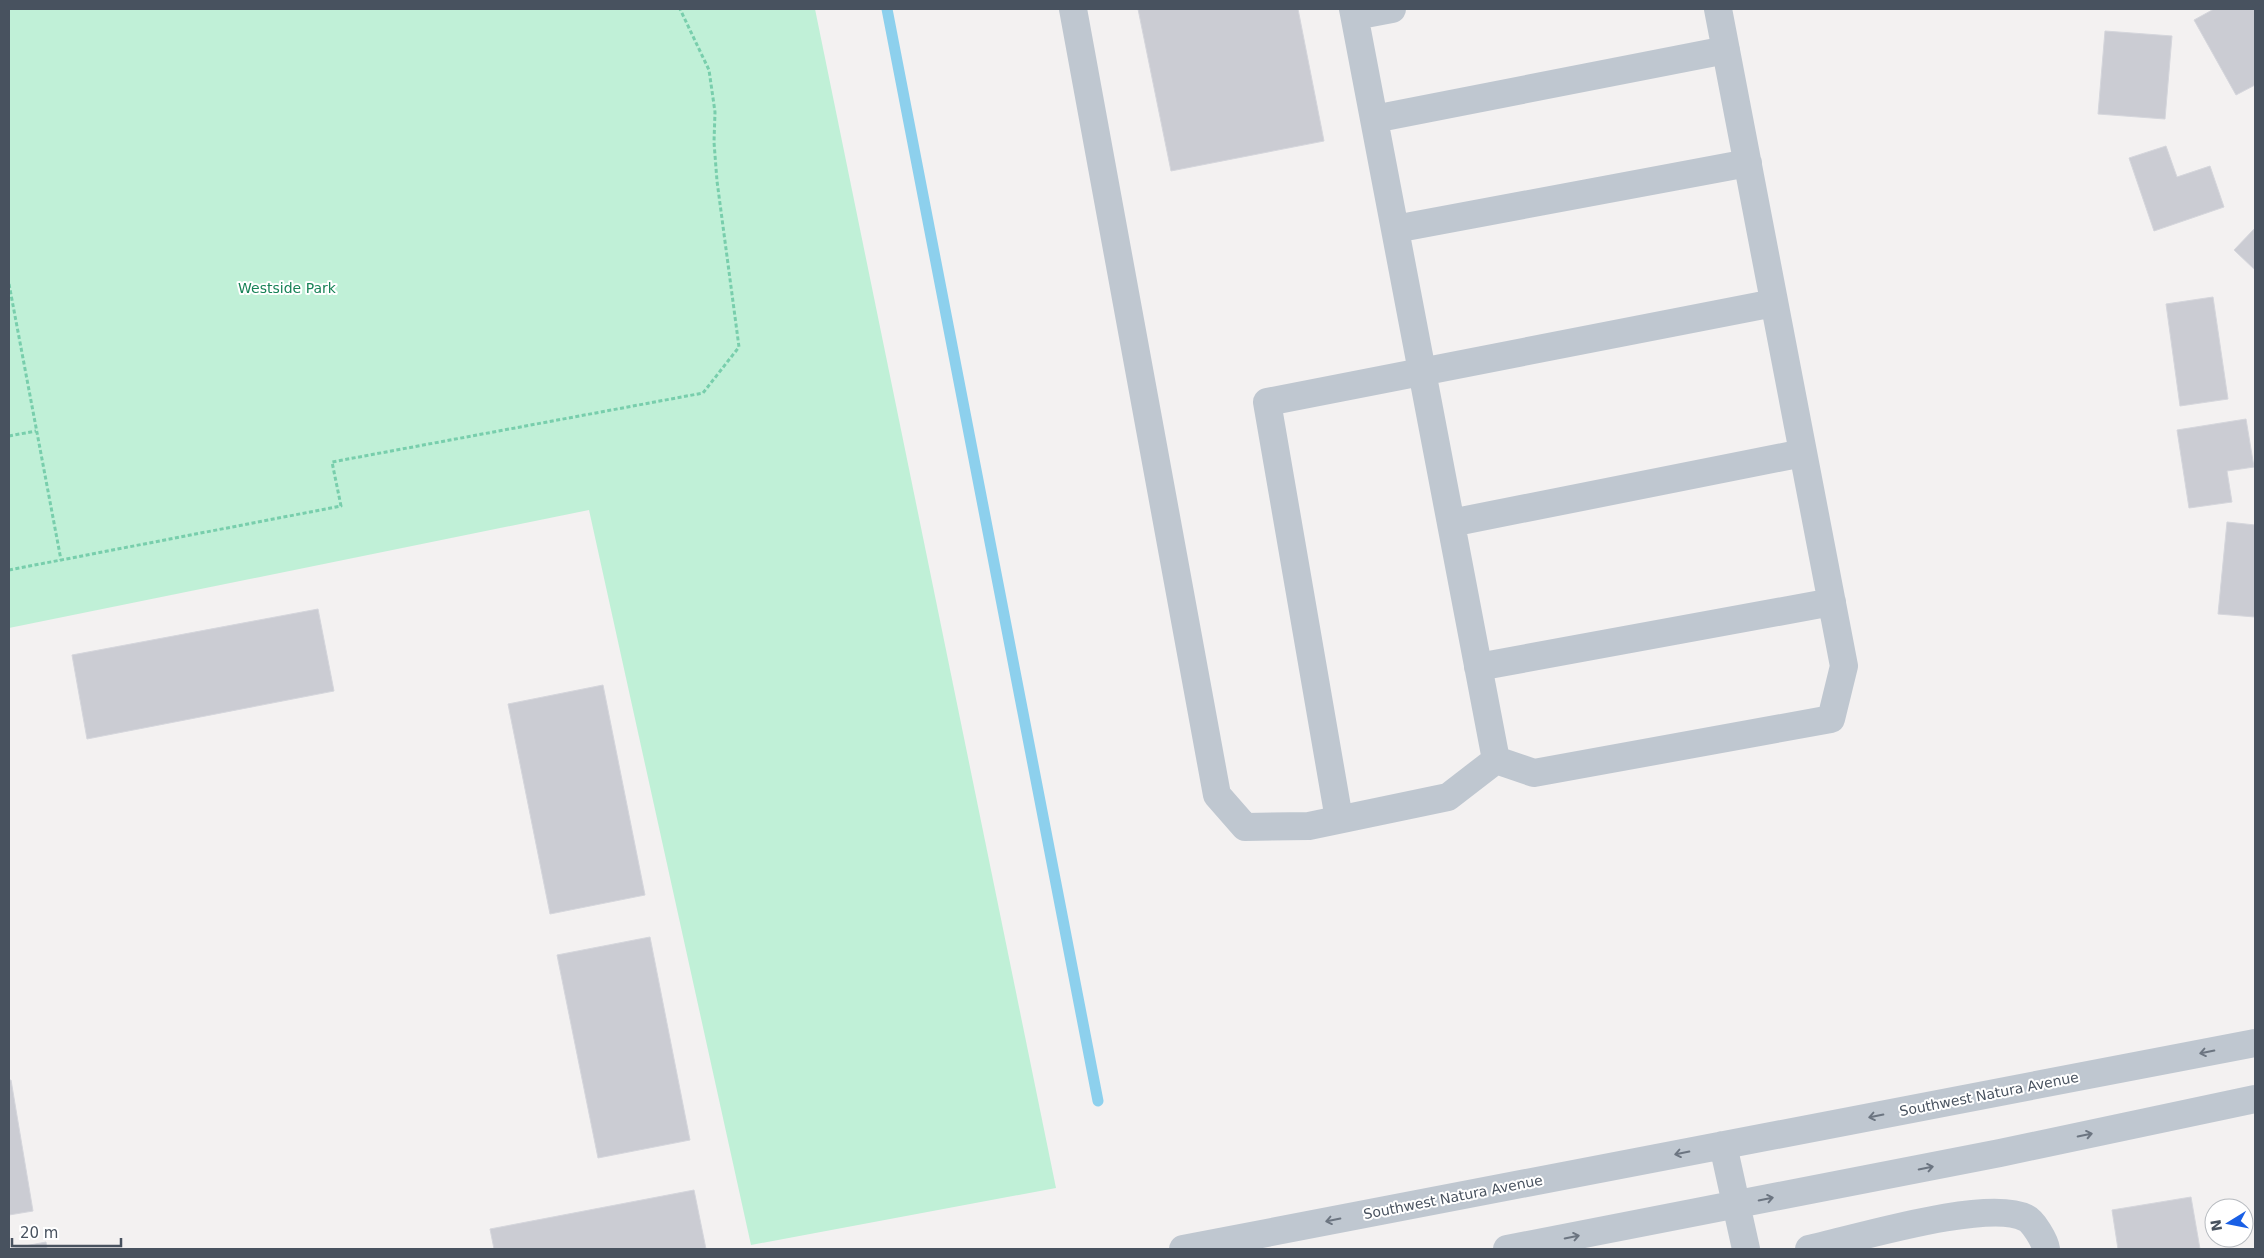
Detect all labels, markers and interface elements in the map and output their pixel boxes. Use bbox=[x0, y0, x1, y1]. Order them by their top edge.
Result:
park label: Westside Park bbox=[238, 280, 337, 296]
one-way arrow bbox=[2200, 1047, 2216, 1057]
street label: Southwest Natura Avenue bbox=[1898, 1069, 2080, 1119]
one-way arrow bbox=[1868, 1112, 1884, 1121]
one-way arrow bbox=[2076, 1130, 2092, 1139]
one-way arrow bbox=[1674, 1149, 1690, 1159]
one-way arrow bbox=[1917, 1163, 1933, 1172]
street label: Southwest Natura Avenue bbox=[1362, 1172, 1544, 1222]
one-way arrow bbox=[1758, 1194, 1774, 1203]
north arrow bbox=[2204, 1198, 2254, 1248]
scale bar bbox=[12, 1216, 121, 1248]
one-way arrow bbox=[1326, 1216, 1342, 1226]
text: N bbox=[2207, 1218, 2225, 1232]
text: 20 m bbox=[20, 1224, 58, 1242]
one-way arrow bbox=[1564, 1231, 1580, 1241]

